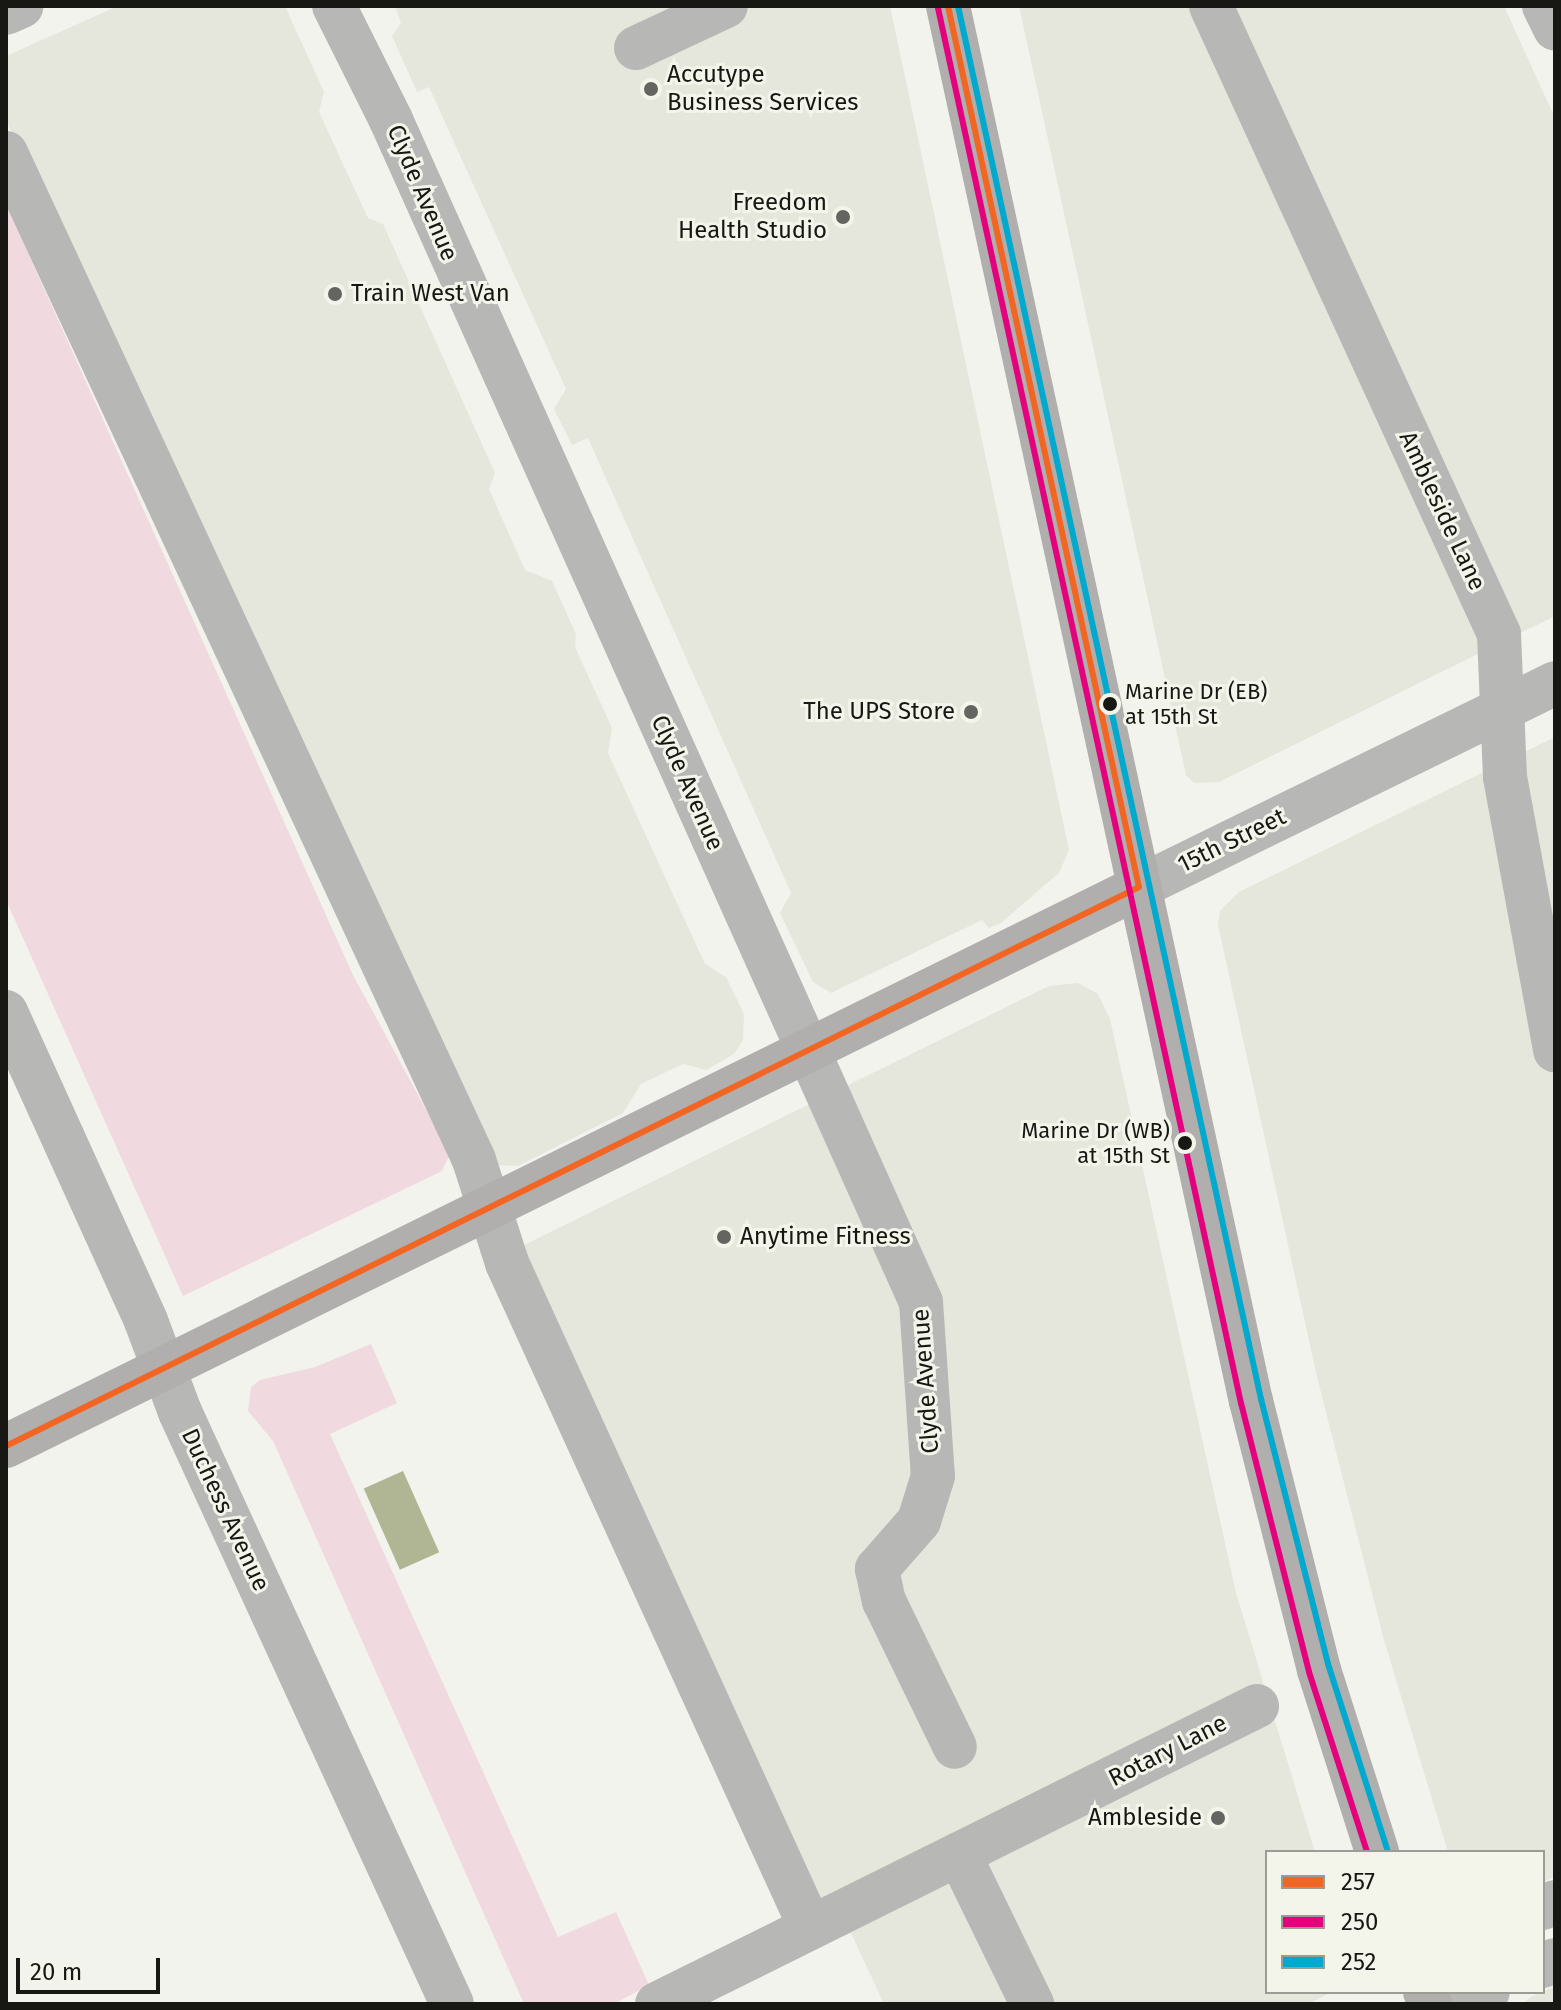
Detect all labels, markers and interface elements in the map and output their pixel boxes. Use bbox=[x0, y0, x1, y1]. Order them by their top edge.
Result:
place label: Accutype Business Services bbox=[667, 61, 858, 117]
marker: Accutype Business Services bbox=[642, 80, 660, 98]
street label: Clyde Avenue bbox=[380, 121, 464, 265]
place label: Freedom Health Studio bbox=[678, 189, 827, 245]
marker: Freedom Health Studio bbox=[834, 208, 852, 226]
place label: Train West Van bbox=[351, 280, 510, 308]
marker: Train West Van bbox=[326, 285, 344, 303]
street label: Ambleside Lane bbox=[1393, 427, 1491, 595]
place label: Marine Dr (EB) at 15th St bbox=[1125, 678, 1267, 730]
marker: Marine Dr (EB) at 15th St bbox=[1102, 696, 1118, 712]
place label: The UPS Store bbox=[803, 698, 955, 726]
marker: The UPS Store bbox=[962, 703, 980, 721]
street label: Clyde Avenue bbox=[644, 711, 730, 855]
street label: 15th Street bbox=[1173, 803, 1291, 879]
place label: Marine Dr (WB) at 15th St bbox=[1021, 1117, 1170, 1168]
marker: Marine Dr (WB) at 15th St bbox=[1177, 1135, 1193, 1151]
place label: Anytime Fitness bbox=[740, 1223, 911, 1251]
marker: Anytime Fitness bbox=[715, 1228, 733, 1246]
street label: Clyde Avenue bbox=[907, 1308, 945, 1454]
street label: Duchess Avenue bbox=[175, 1424, 275, 1596]
street label: Rotary Lane bbox=[1104, 1709, 1232, 1793]
place label: Ambleside bbox=[1088, 1804, 1202, 1832]
marker: Ambleside bbox=[1209, 1809, 1227, 1827]
legend bbox=[1265, 1850, 1545, 1994]
text: 257 bbox=[1341, 1868, 1375, 1896]
text: 250 bbox=[1341, 1908, 1378, 1936]
scale bar bbox=[20, 1942, 164, 1992]
text: 252 bbox=[1341, 1948, 1377, 1976]
text: 20 m bbox=[30, 1958, 82, 1986]

